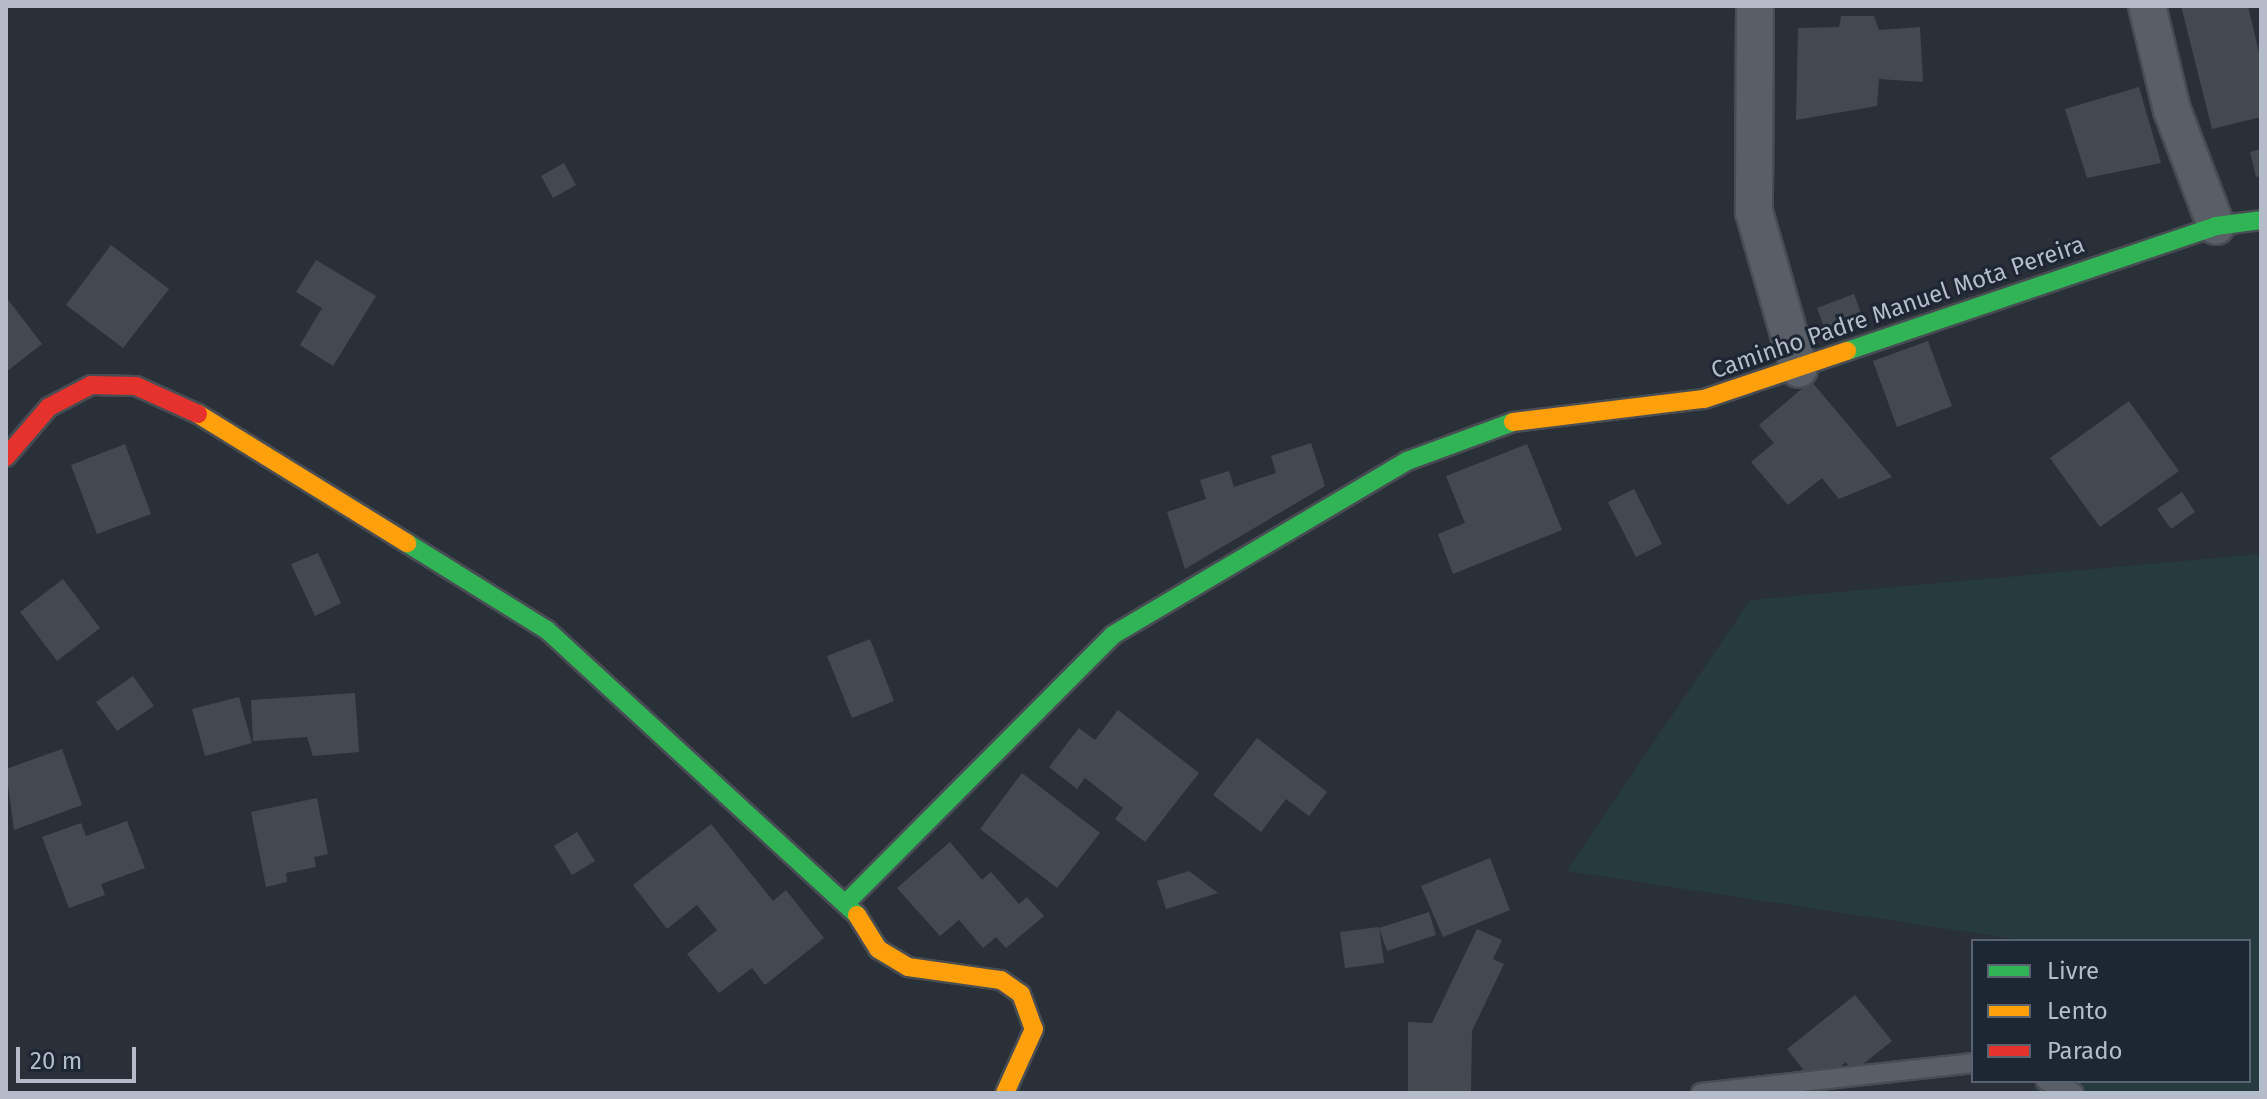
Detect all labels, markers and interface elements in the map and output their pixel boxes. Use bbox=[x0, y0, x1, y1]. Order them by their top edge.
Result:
street label: Caminho Padre Manuel Mota Pereira bbox=[1707, 230, 2089, 386]
legend bbox=[1971, 939, 2251, 1083]
text: Livre bbox=[2047, 957, 2099, 985]
text: Lento bbox=[2047, 997, 2108, 1025]
scale bar bbox=[20, 1031, 140, 1081]
text: Parado bbox=[2047, 1037, 2123, 1065]
text: 20 m bbox=[30, 1047, 82, 1075]

